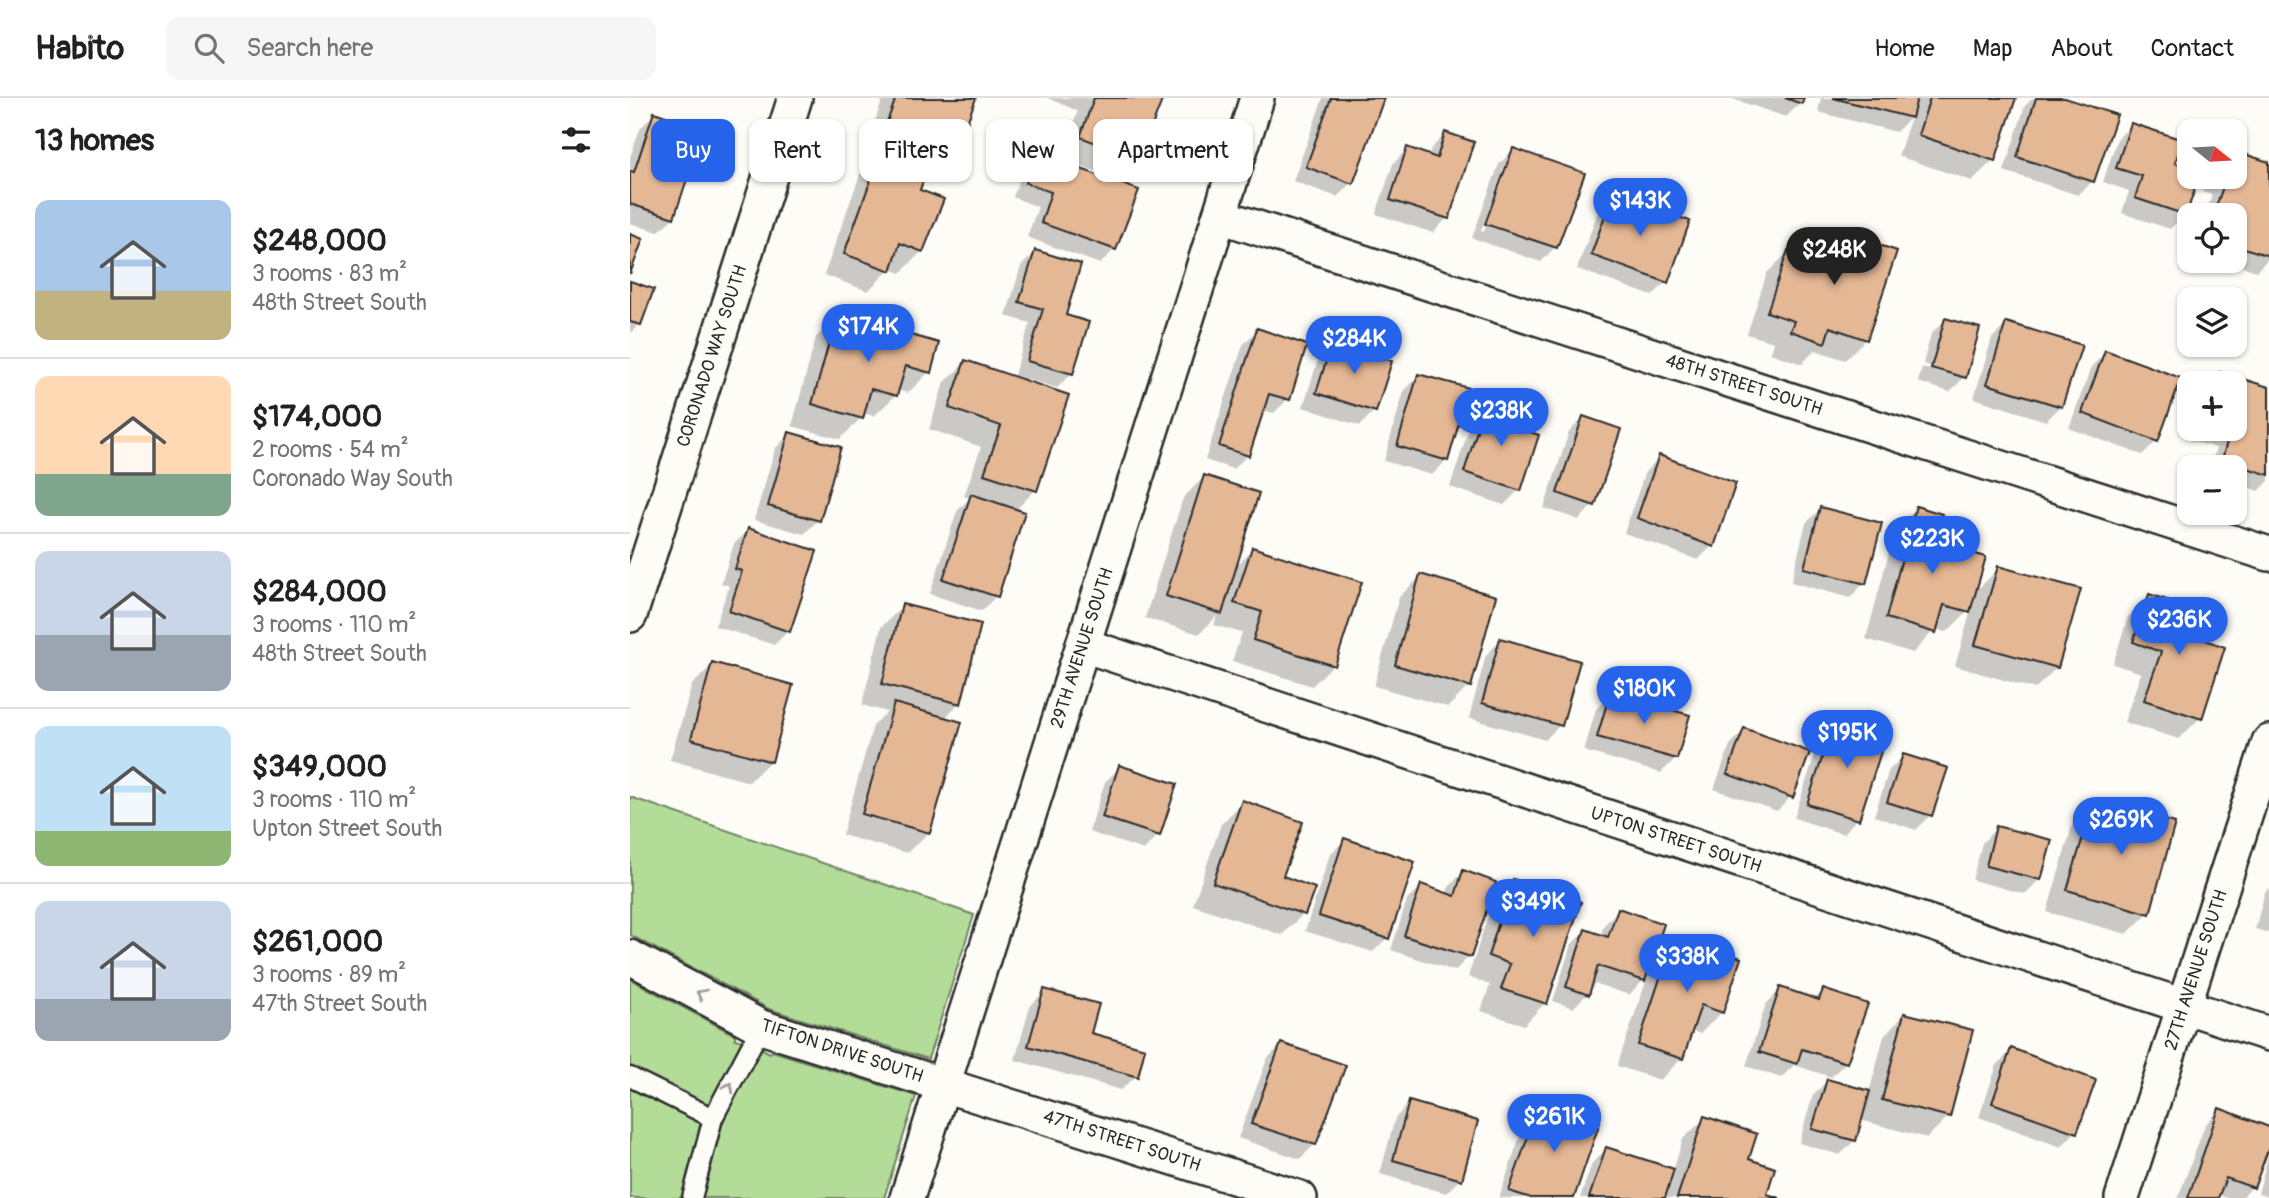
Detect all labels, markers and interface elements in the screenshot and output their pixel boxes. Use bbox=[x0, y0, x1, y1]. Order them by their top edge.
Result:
search box bbox=[166, 17, 656, 80]
text: Habito bbox=[35, 28, 124, 69]
icon: search bbox=[190, 29, 228, 67]
text: Search here bbox=[246, 32, 373, 64]
text: Home bbox=[1874, 34, 1935, 63]
text: Map bbox=[1973, 34, 2013, 63]
text: About bbox=[2051, 34, 2113, 63]
text: Contact bbox=[2151, 34, 2234, 63]
chip: Buy bbox=[651, 119, 735, 182]
chip: Rent bbox=[749, 119, 845, 182]
chip: Filters bbox=[859, 119, 972, 182]
chip: New bbox=[986, 119, 1079, 182]
chip: Apartment bbox=[1093, 119, 1253, 182]
north arrow bbox=[2177, 119, 2247, 189]
map controls bbox=[2177, 119, 2247, 525]
icon: filters bbox=[557, 121, 595, 159]
text: 13 homes bbox=[35, 122, 154, 159]
pin: $143K bbox=[1591, 178, 1689, 238]
text: $143K bbox=[1609, 186, 1671, 215]
button: locate bbox=[2177, 203, 2247, 273]
text: $248,000 bbox=[252, 222, 387, 259]
icon: home bbox=[91, 228, 175, 312]
pin: $248K bbox=[1785, 228, 1883, 287]
text: $248K bbox=[1802, 235, 1866, 264]
text: 3 rooms · 83 m² bbox=[252, 259, 407, 288]
street label: CORONADO WAY SOUTH bbox=[672, 262, 752, 450]
button: layers bbox=[2177, 287, 2247, 357]
text: 48th Street South bbox=[252, 288, 427, 317]
pin: $174K bbox=[819, 304, 917, 364]
text: $174K bbox=[838, 312, 898, 341]
pin: $284K bbox=[1305, 316, 1403, 376]
text: $284K bbox=[1322, 324, 1386, 353]
street label: 48TH STREET SOUTH bbox=[1663, 349, 1825, 421]
button: + bbox=[2177, 371, 2247, 441]
pin: $238K bbox=[1452, 388, 1550, 448]
text: $238K bbox=[1470, 396, 1532, 425]
text: $174,000 bbox=[252, 398, 382, 435]
icon: home bbox=[91, 404, 175, 488]
text: 2 rooms · 54 m² bbox=[252, 435, 409, 464]
button: − bbox=[2177, 455, 2247, 525]
text: Coronado Way South bbox=[252, 464, 453, 493]
pin: $223K bbox=[1883, 517, 1981, 576]
text: $223K bbox=[1900, 524, 1964, 553]
street label: 29TH AVENUE SOUTH bbox=[1045, 565, 1119, 731]
text: $284,000 bbox=[252, 573, 387, 610]
icon: home bbox=[91, 579, 175, 663]
pin: $236K bbox=[2130, 598, 2228, 657]
text: $236K bbox=[2147, 605, 2211, 634]
text: 3 rooms · 110 m² bbox=[252, 610, 416, 639]
text: 48th Street South bbox=[252, 639, 427, 668]
pin: $180K bbox=[1595, 666, 1693, 726]
text: $180K bbox=[1613, 674, 1675, 703]
pin: $195K bbox=[1798, 710, 1896, 770]
text: $195K bbox=[1817, 718, 1877, 747]
text: $349,000 bbox=[252, 748, 387, 785]
icon: home bbox=[91, 754, 175, 838]
text: 3 rooms · 110 m² bbox=[252, 785, 416, 814]
pin: $269K bbox=[2072, 798, 2170, 857]
street label: UPTON STREET SOUTH bbox=[1588, 802, 1764, 878]
text: $269K bbox=[2089, 805, 2153, 834]
text: Upton Street South bbox=[252, 814, 442, 843]
pin: $349K bbox=[1484, 880, 1582, 939]
text: $349K bbox=[1501, 887, 1565, 916]
street label: 27TH AVENUE SOUTH bbox=[2159, 887, 2233, 1053]
text: $261,000 bbox=[252, 923, 383, 960]
icon: home bbox=[91, 929, 175, 1013]
pin: $338K bbox=[1638, 934, 1736, 994]
text: $338K bbox=[1655, 942, 1719, 971]
text: 3 rooms · 89 m² bbox=[252, 960, 406, 989]
text: 47th Street South bbox=[252, 989, 427, 1018]
one-way arrow bbox=[696, 989, 708, 1003]
street label: TIFTON DRIVE SOUTH bbox=[758, 1014, 926, 1088]
one-way arrow bbox=[721, 1082, 734, 1095]
pin: $261K bbox=[1505, 1094, 1603, 1154]
text: $261K bbox=[1523, 1102, 1585, 1131]
street label: 47TH STREET SOUTH bbox=[1040, 1105, 1204, 1177]

